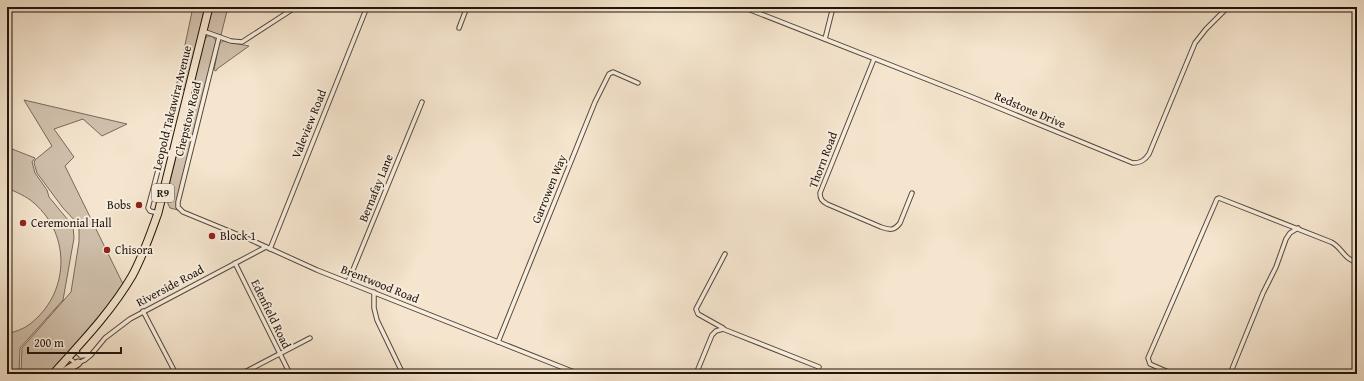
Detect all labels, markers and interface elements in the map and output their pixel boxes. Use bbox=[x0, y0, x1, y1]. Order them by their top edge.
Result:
street label: Leopold Takawira Avenue bbox=[148, 43, 195, 172]
street label: Chepstow Road bbox=[170, 79, 205, 158]
street label: Valeview Road bbox=[287, 86, 330, 161]
street label: Redstone Drive bbox=[992, 87, 1069, 132]
street label: Thorn Road bbox=[804, 129, 841, 190]
street label: Bernafay Lane bbox=[354, 151, 397, 224]
street label: Garrowen Way bbox=[527, 152, 570, 226]
road number: R9 bbox=[152, 184, 174, 202]
place label: Bobs bbox=[107, 196, 131, 213]
marker: Bobs bbox=[134, 200, 144, 210]
place label: Ceremonial Hall bbox=[31, 214, 112, 231]
marker: Ceremonial Hall bbox=[18, 218, 28, 228]
place label: Block 1 bbox=[220, 227, 256, 244]
marker: Block 1 bbox=[207, 231, 217, 241]
place label: Chisora bbox=[115, 241, 153, 258]
marker: Chisora bbox=[102, 245, 112, 255]
street label: Riverside Road bbox=[133, 260, 207, 311]
street label: Brentwood Road bbox=[339, 260, 422, 307]
street label: Edenfield Road bbox=[247, 276, 296, 352]
scale bar bbox=[28, 329, 121, 355]
text: 200 m bbox=[34, 334, 64, 351]

